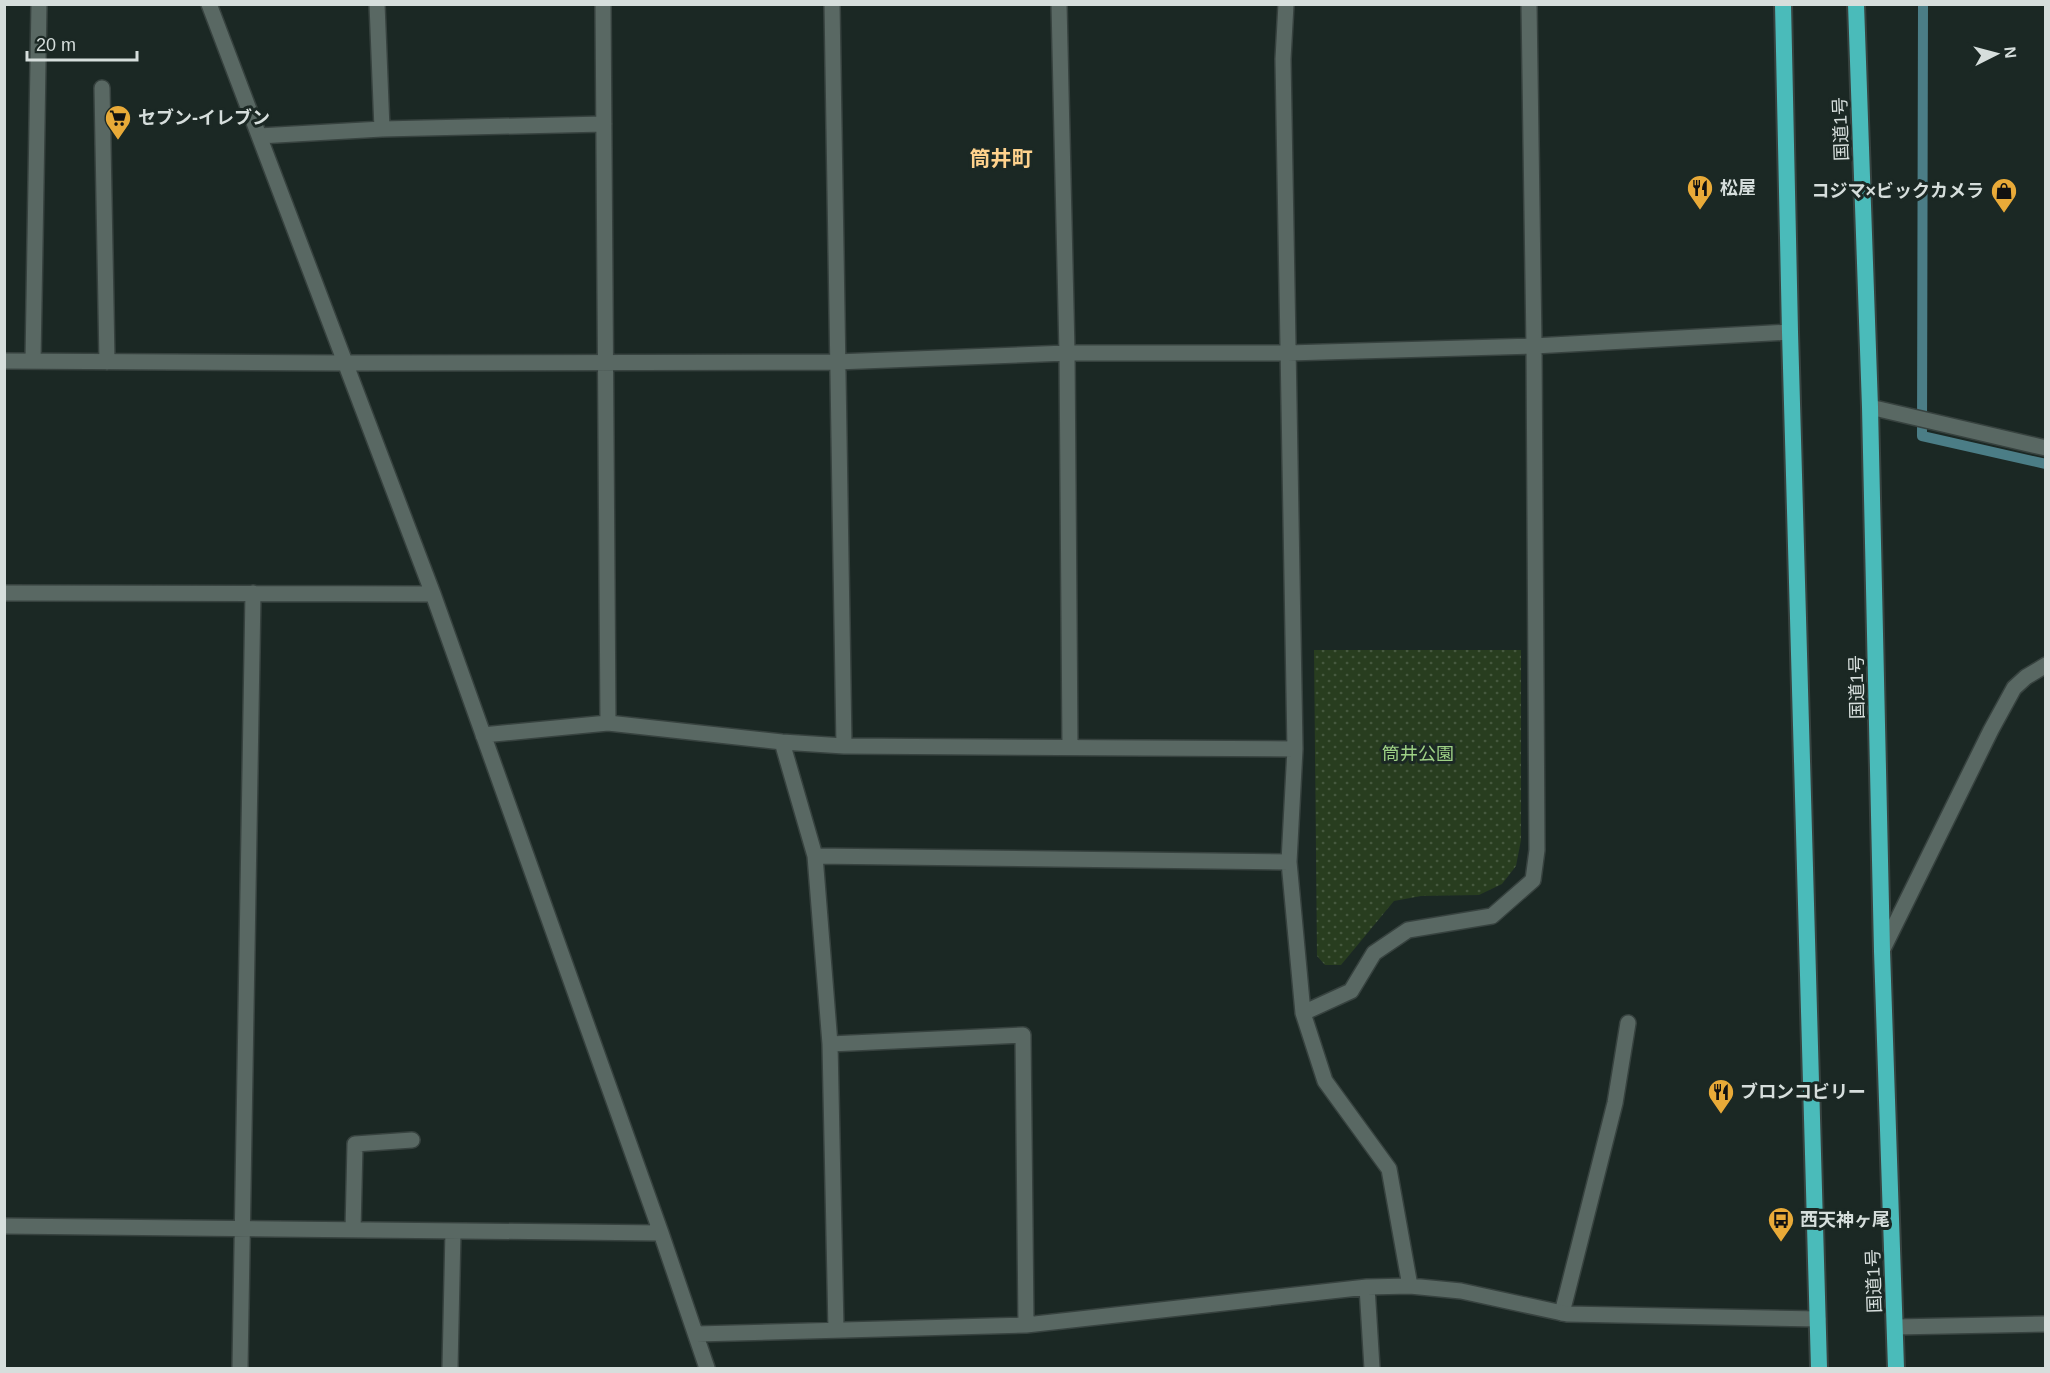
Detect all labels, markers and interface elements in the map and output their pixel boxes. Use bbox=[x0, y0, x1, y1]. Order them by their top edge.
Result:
scale bar bbox=[27, 24, 136, 62]
north arrow bbox=[1966, 24, 2026, 84]
text: 20 m bbox=[36, 35, 76, 55]
text: N bbox=[2001, 46, 2019, 59]
street label: 国道1号 bbox=[1830, 97, 1852, 161]
supermarket icon: セブン-イレブン bbox=[103, 103, 133, 141]
place label: セブン-イレブン bbox=[138, 108, 270, 128]
district label: 筒井町 bbox=[970, 147, 1033, 170]
restaurant icon: 松屋 bbox=[1685, 173, 1715, 211]
shop icon: コジマ×ビックカメラ bbox=[1989, 176, 2019, 214]
place label: 松屋 bbox=[1720, 178, 1756, 198]
place label: コジマ×ビックカメラ bbox=[1811, 181, 1984, 201]
street label: 国道1号 bbox=[1846, 655, 1868, 719]
park label: 筒井公園 bbox=[1382, 744, 1454, 764]
restaurant icon: ブロンコビリー bbox=[1706, 1077, 1736, 1115]
place label: ブロンコビリー bbox=[1740, 1082, 1866, 1102]
bus stop icon: 西天神ヶ尾 bbox=[1766, 1205, 1796, 1243]
place label: 西天神ヶ尾 bbox=[1800, 1210, 1890, 1230]
street label: 国道1号 bbox=[1863, 1249, 1885, 1313]

